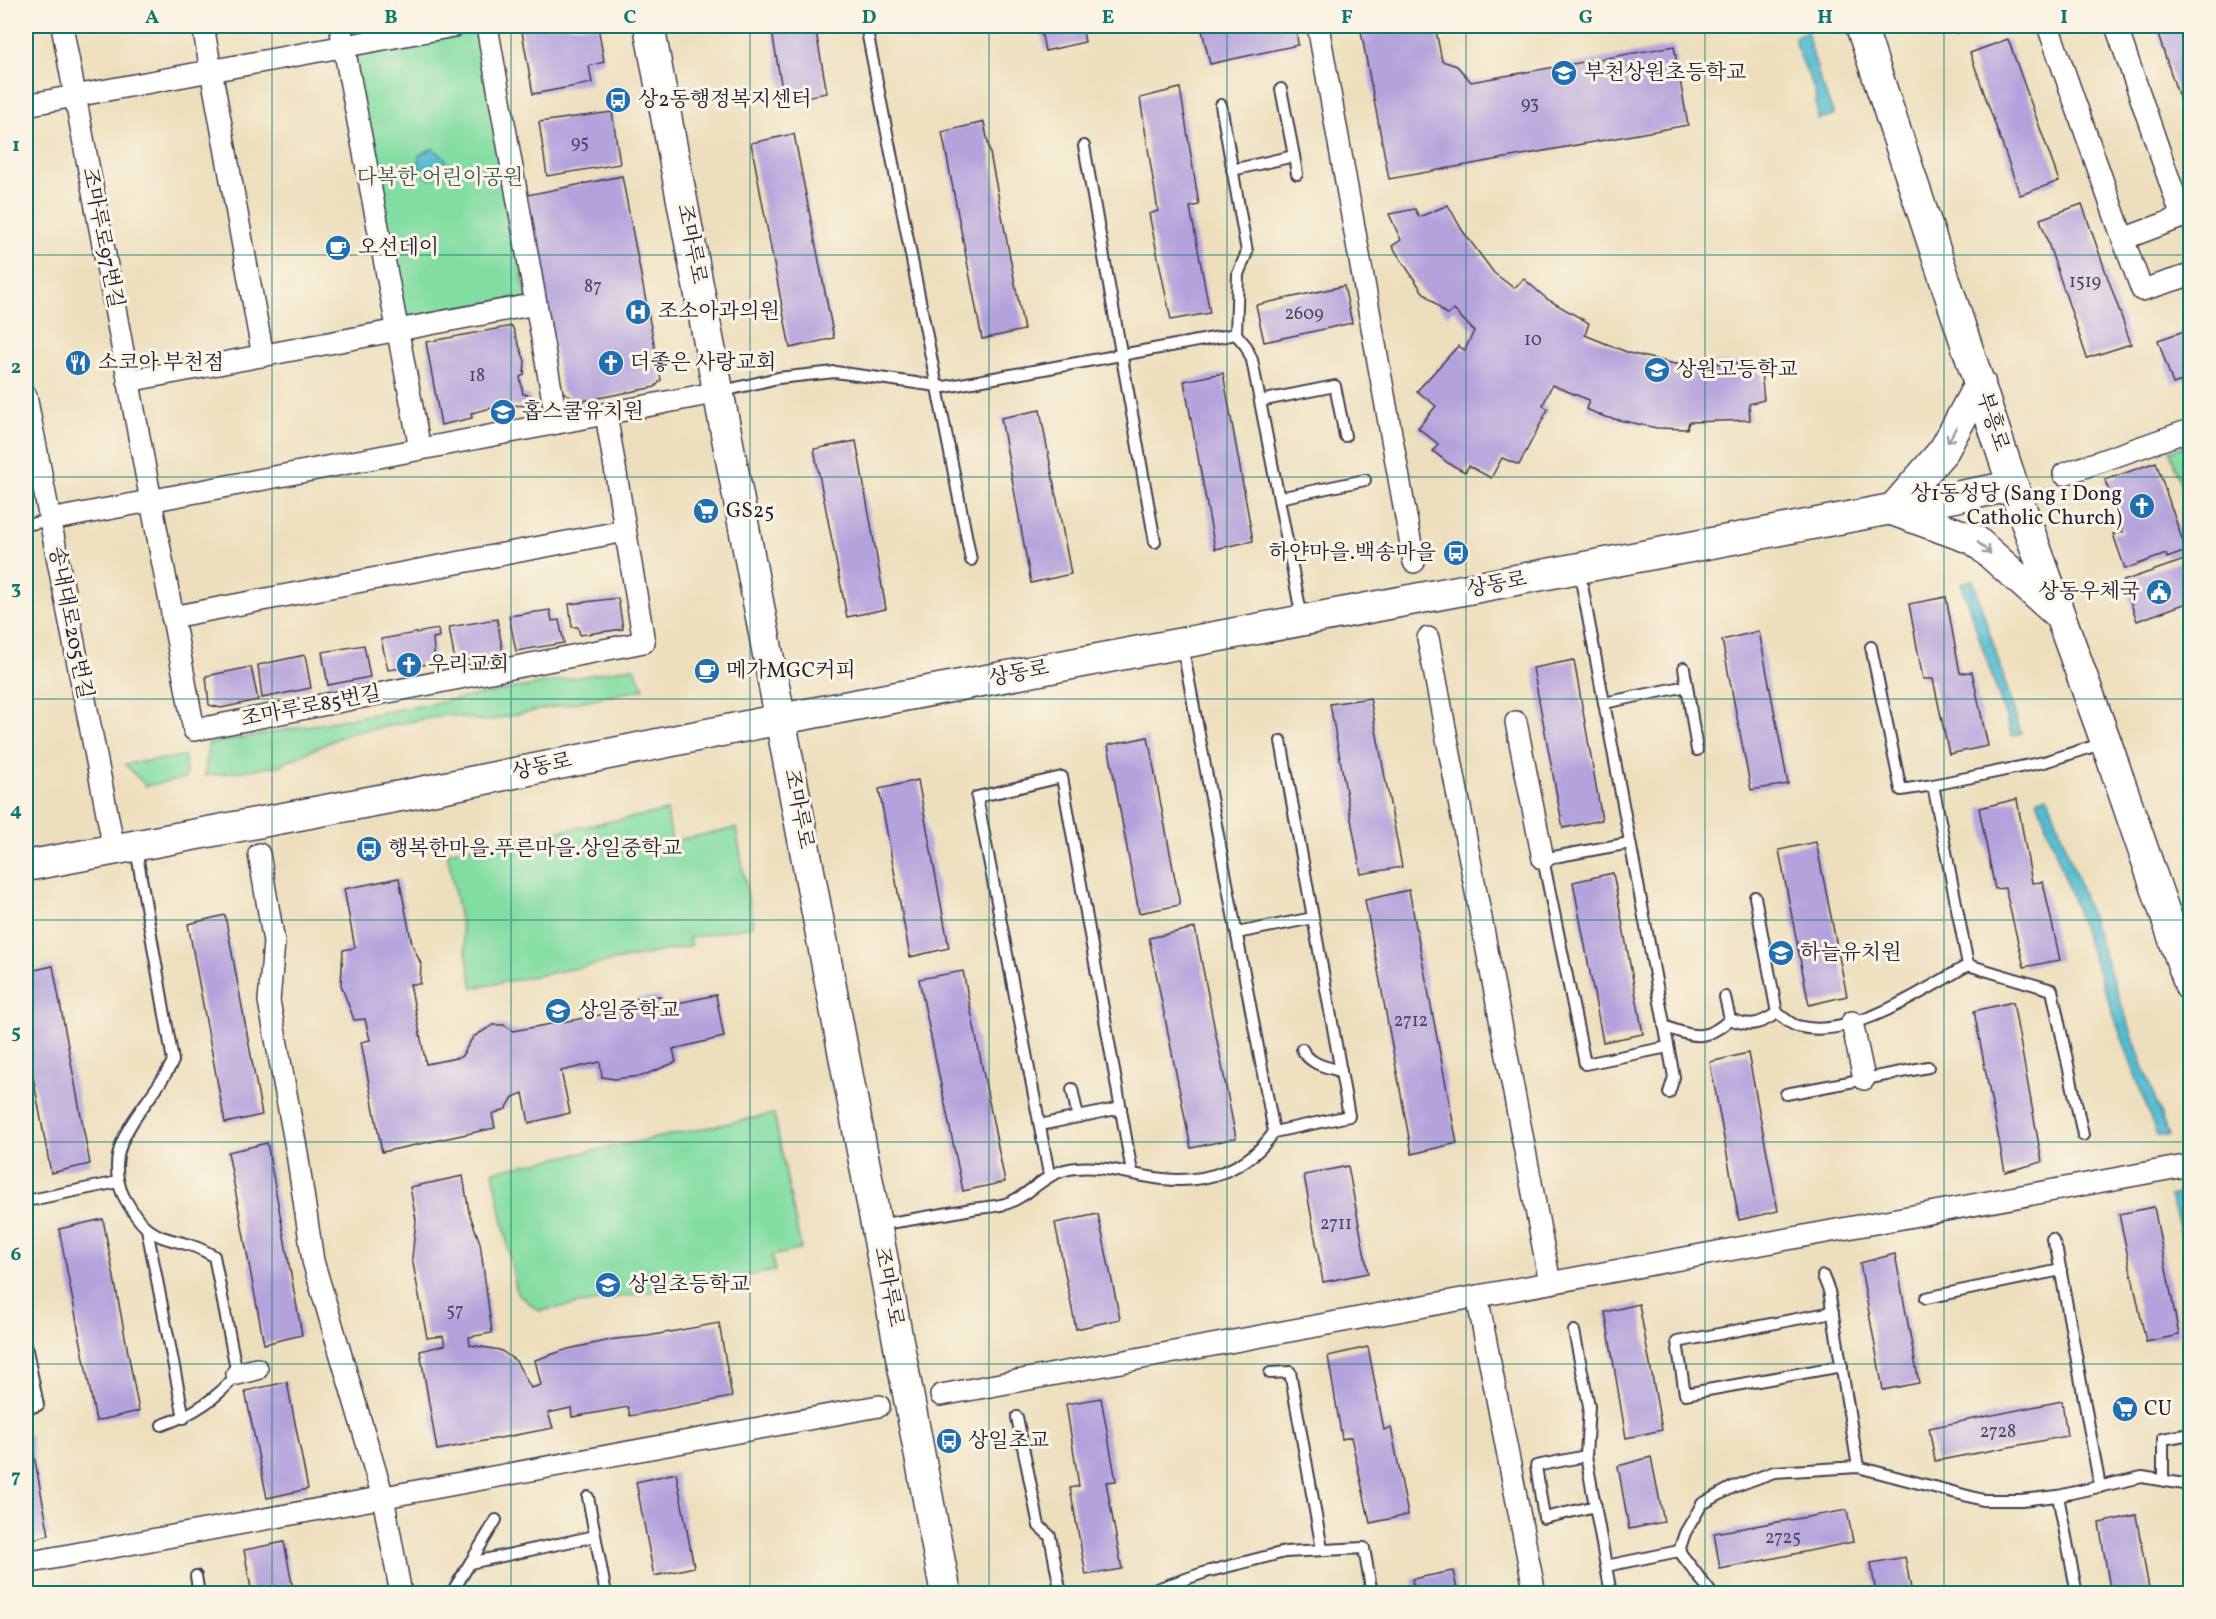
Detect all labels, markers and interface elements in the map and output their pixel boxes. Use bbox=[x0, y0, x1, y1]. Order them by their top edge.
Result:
text: A bbox=[145, 4, 159, 32]
text: B bbox=[384, 4, 398, 32]
text: C bbox=[624, 4, 637, 32]
text: D bbox=[862, 4, 876, 32]
text: E bbox=[1102, 4, 1114, 32]
text: F bbox=[1341, 4, 1353, 32]
text: G bbox=[1579, 4, 1593, 32]
text: H bbox=[1817, 4, 1833, 32]
text: I bbox=[2060, 4, 2068, 32]
school or university icon: 부천상원초등학교 bbox=[1549, 58, 1579, 88]
place label: 부천상원초등학교 bbox=[1584, 59, 1746, 88]
bus stop icon: 상2동행정복지센터 bbox=[603, 85, 633, 115]
place label: 상2동행정복지센터 bbox=[638, 86, 812, 115]
house number: 93 bbox=[1521, 92, 1539, 117]
house number: 95 bbox=[571, 131, 589, 156]
text: 1 bbox=[12, 132, 20, 160]
park label: 다복한 어린이공원 bbox=[357, 164, 523, 193]
street label: 조마루로97번길 bbox=[74, 165, 130, 311]
street label: 조마루로 bbox=[669, 201, 713, 287]
cafe icon: 오선데이 bbox=[323, 233, 353, 263]
place label: 오선데이 bbox=[358, 234, 439, 263]
house number: 1519 bbox=[2069, 270, 2101, 295]
house number: 87 bbox=[584, 275, 602, 300]
hospital icon: 조소아과의원 bbox=[623, 297, 653, 327]
place label: 조소아과의원 bbox=[658, 298, 780, 327]
house number: 2609 bbox=[1284, 302, 1324, 327]
house number: 10 bbox=[1524, 328, 1542, 353]
restaurant icon: 소코아 부천점 bbox=[63, 348, 93, 378]
church icon: 더좋은 사랑교회 bbox=[596, 348, 626, 378]
place label: 소코아 부천점 bbox=[98, 349, 224, 378]
place label: 더좋은 사랑교회 bbox=[630, 349, 776, 378]
text: 2 bbox=[11, 354, 21, 382]
school or university icon: 상원고등학교 bbox=[1642, 355, 1672, 385]
place label: 상원고등학교 bbox=[1676, 356, 1798, 385]
house number: 18 bbox=[469, 364, 485, 389]
street label: 부흥로 bbox=[1969, 389, 2015, 455]
school or university icon: 홉스쿨유치원 bbox=[488, 397, 518, 427]
place label: 홉스쿨유치원 bbox=[522, 398, 644, 427]
one-way arrow bbox=[1946, 426, 1958, 443]
place label: 상1동성당 (Sang 1 Dong Catholic Church) bbox=[1911, 480, 2122, 533]
church icon: 상1동성당 (Sang 1 Dong Catholic Church) bbox=[2127, 491, 2157, 521]
supermarket icon: GS25 bbox=[691, 496, 721, 526]
place label: GS25 bbox=[726, 497, 774, 526]
bus stop icon: 하얀마을.백송마을 bbox=[1441, 538, 1471, 568]
place label: 하얀마을.백송마을 bbox=[1269, 539, 1436, 568]
one-way arrow bbox=[1976, 541, 1991, 555]
street label: 송내대로205번길 bbox=[41, 544, 99, 702]
street label: 상동로 bbox=[1464, 565, 1530, 605]
text: 3 bbox=[11, 575, 21, 603]
public building icon: 상동우체국 bbox=[2144, 577, 2174, 607]
place label: 상동우체국 bbox=[2039, 578, 2140, 607]
church icon: 우리교회 bbox=[394, 650, 424, 680]
place label: 우리교회 bbox=[428, 651, 509, 680]
street label: 상동로 bbox=[986, 654, 1052, 694]
cafe icon: 메가MGC커피 bbox=[692, 656, 722, 686]
place label: 메가MGC커피 bbox=[726, 657, 856, 686]
street label: 조마루로85번길 bbox=[238, 679, 384, 735]
street label: 상동로 bbox=[509, 746, 575, 788]
street label: 조마루로 bbox=[776, 766, 820, 852]
text: 4 bbox=[10, 797, 22, 825]
bus stop icon: 행복한마을.푸른마을.상일중학교 bbox=[354, 834, 384, 864]
place label: 행복한마을.푸른마을.상일중학교 bbox=[388, 835, 682, 864]
school or university icon: 하늘유치원 bbox=[1766, 938, 1796, 968]
place label: 하늘유치원 bbox=[1800, 939, 1901, 968]
school or university icon: 상일중학교 bbox=[543, 996, 573, 1026]
place label: 상일중학교 bbox=[578, 997, 679, 1026]
house number: 2712 bbox=[1394, 1009, 1428, 1034]
text: 5 bbox=[11, 1019, 21, 1047]
house number: 2711 bbox=[1320, 1212, 1352, 1237]
text: 6 bbox=[11, 1241, 22, 1269]
street label: 조마루로 bbox=[866, 1244, 910, 1330]
school or university icon: 상일초등학교 bbox=[593, 1270, 623, 1300]
place label: 상일초등학교 bbox=[628, 1271, 750, 1300]
house number: 57 bbox=[446, 1299, 464, 1324]
supermarket icon: CU bbox=[2110, 1394, 2140, 1424]
place label: CU bbox=[2144, 1395, 2172, 1424]
house number: 2728 bbox=[1980, 1420, 2016, 1445]
bus stop icon: 상일초교 bbox=[934, 1426, 964, 1456]
place label: 상일초교 bbox=[968, 1427, 1049, 1456]
text: 7 bbox=[11, 1463, 21, 1491]
house number: 2725 bbox=[1765, 1526, 1801, 1551]

